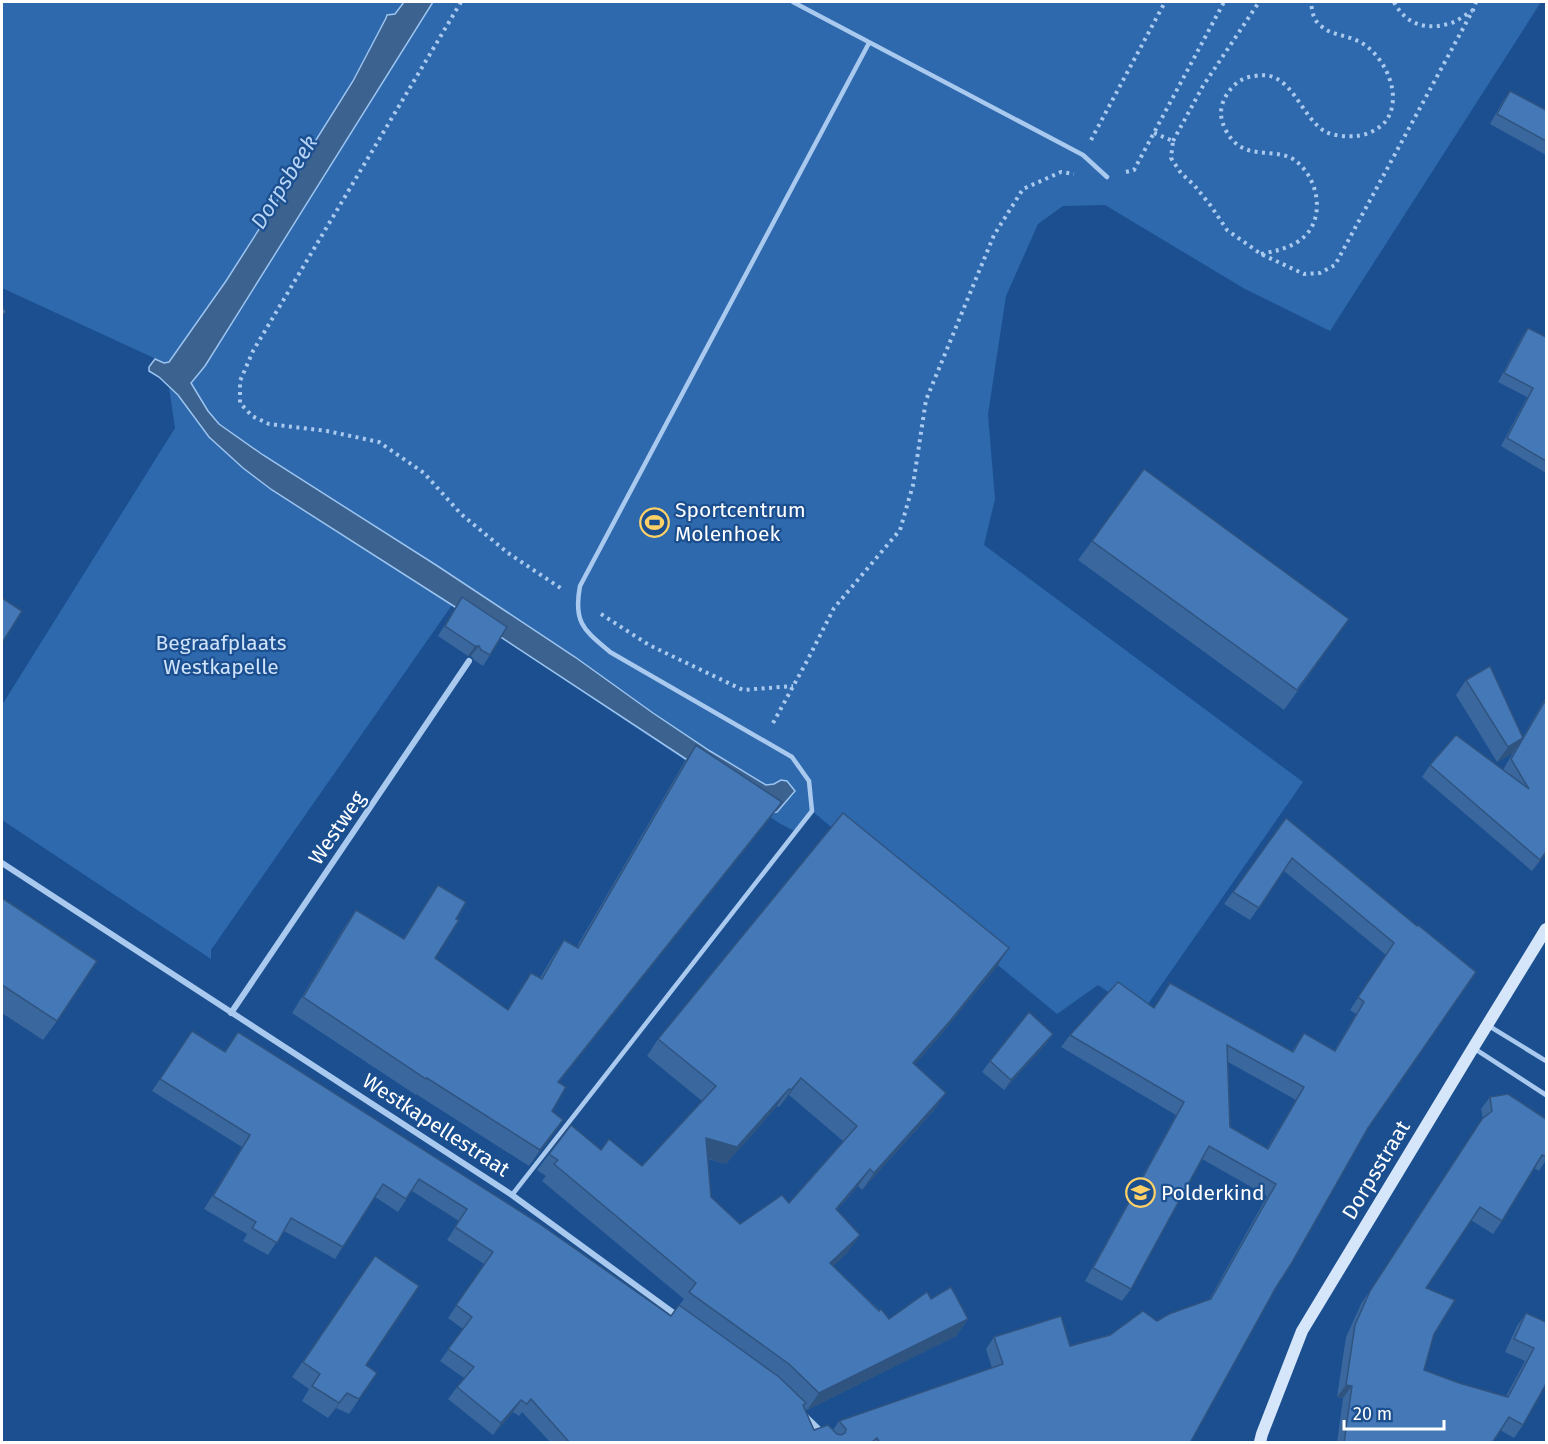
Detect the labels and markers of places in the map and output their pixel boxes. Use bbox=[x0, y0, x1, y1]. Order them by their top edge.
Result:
place label: Sportcentrum Molenhoek bbox=[675, 497, 806, 547]
sports icon: Sportcentrum Molenhoek bbox=[638, 506, 670, 538]
school or university icon: Polderkind bbox=[1124, 1177, 1156, 1209]
place label: Polderkind bbox=[1161, 1180, 1265, 1206]

